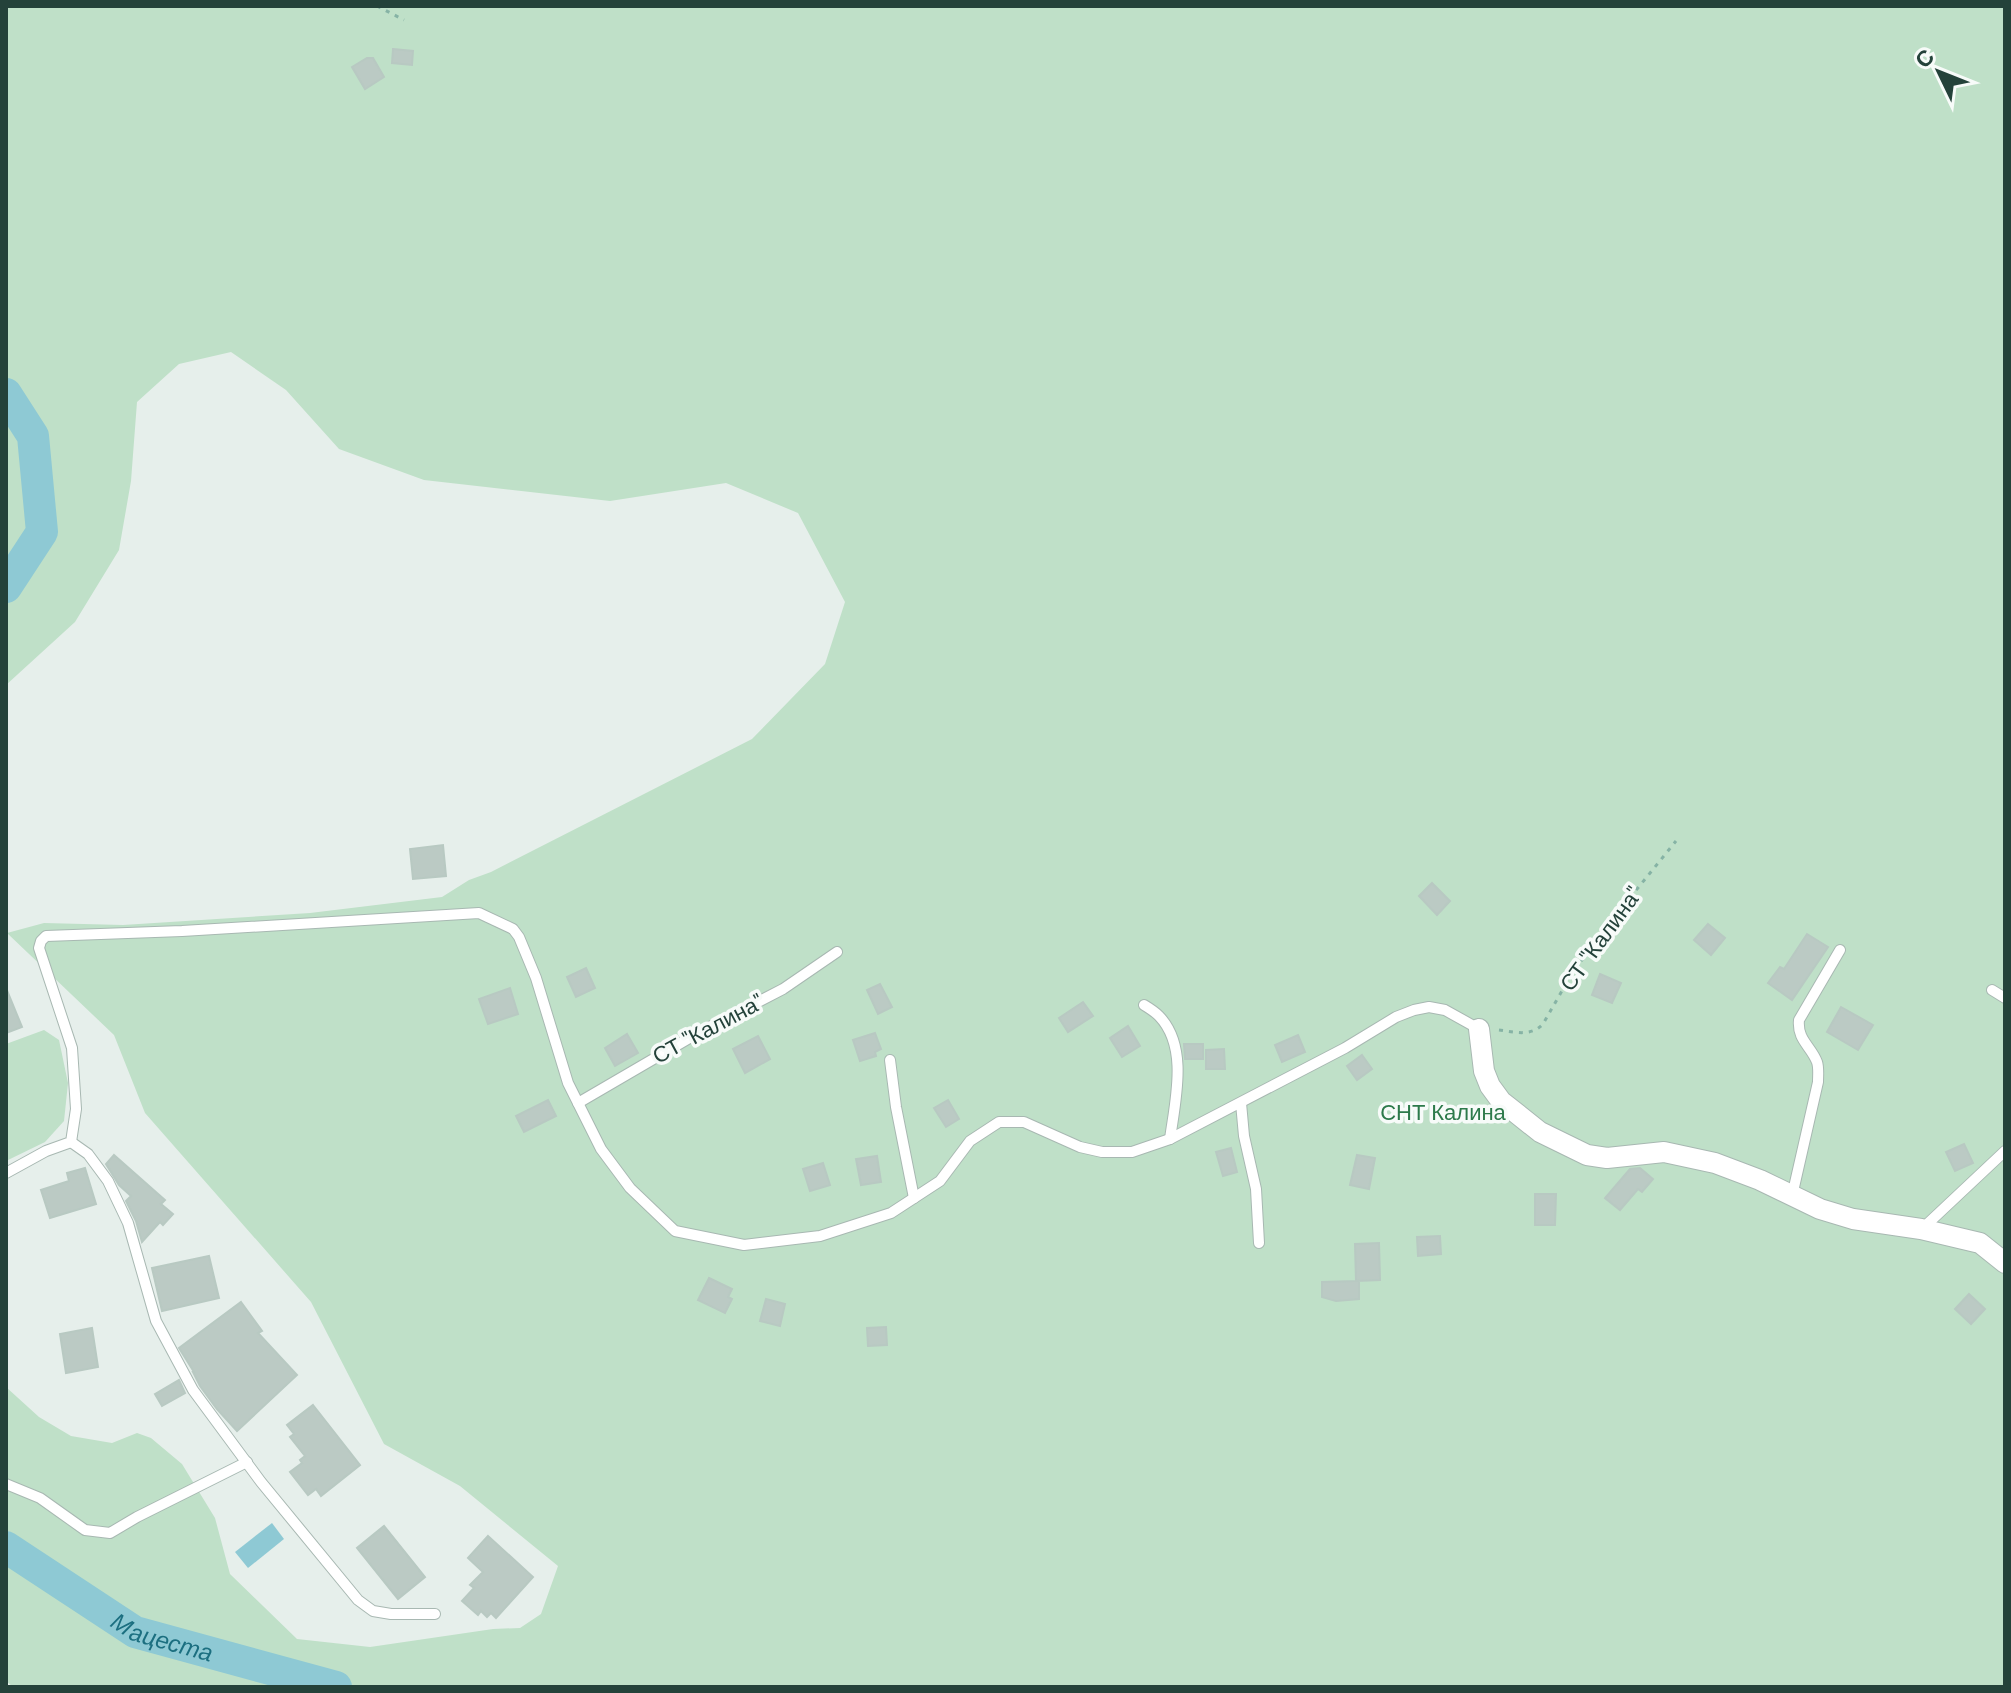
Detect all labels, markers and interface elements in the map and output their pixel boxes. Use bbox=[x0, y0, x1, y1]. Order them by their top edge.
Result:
north arrow bbox=[1899, 32, 1979, 112]
text: С bbox=[1909, 43, 1941, 74]
street label: СТ "Калина" bbox=[1553, 881, 1649, 997]
street label: СТ "Калина" bbox=[647, 988, 769, 1070]
park label: СНТ Калина bbox=[1380, 1098, 1507, 1127]
water label: Мацеста bbox=[105, 1605, 217, 1668]

